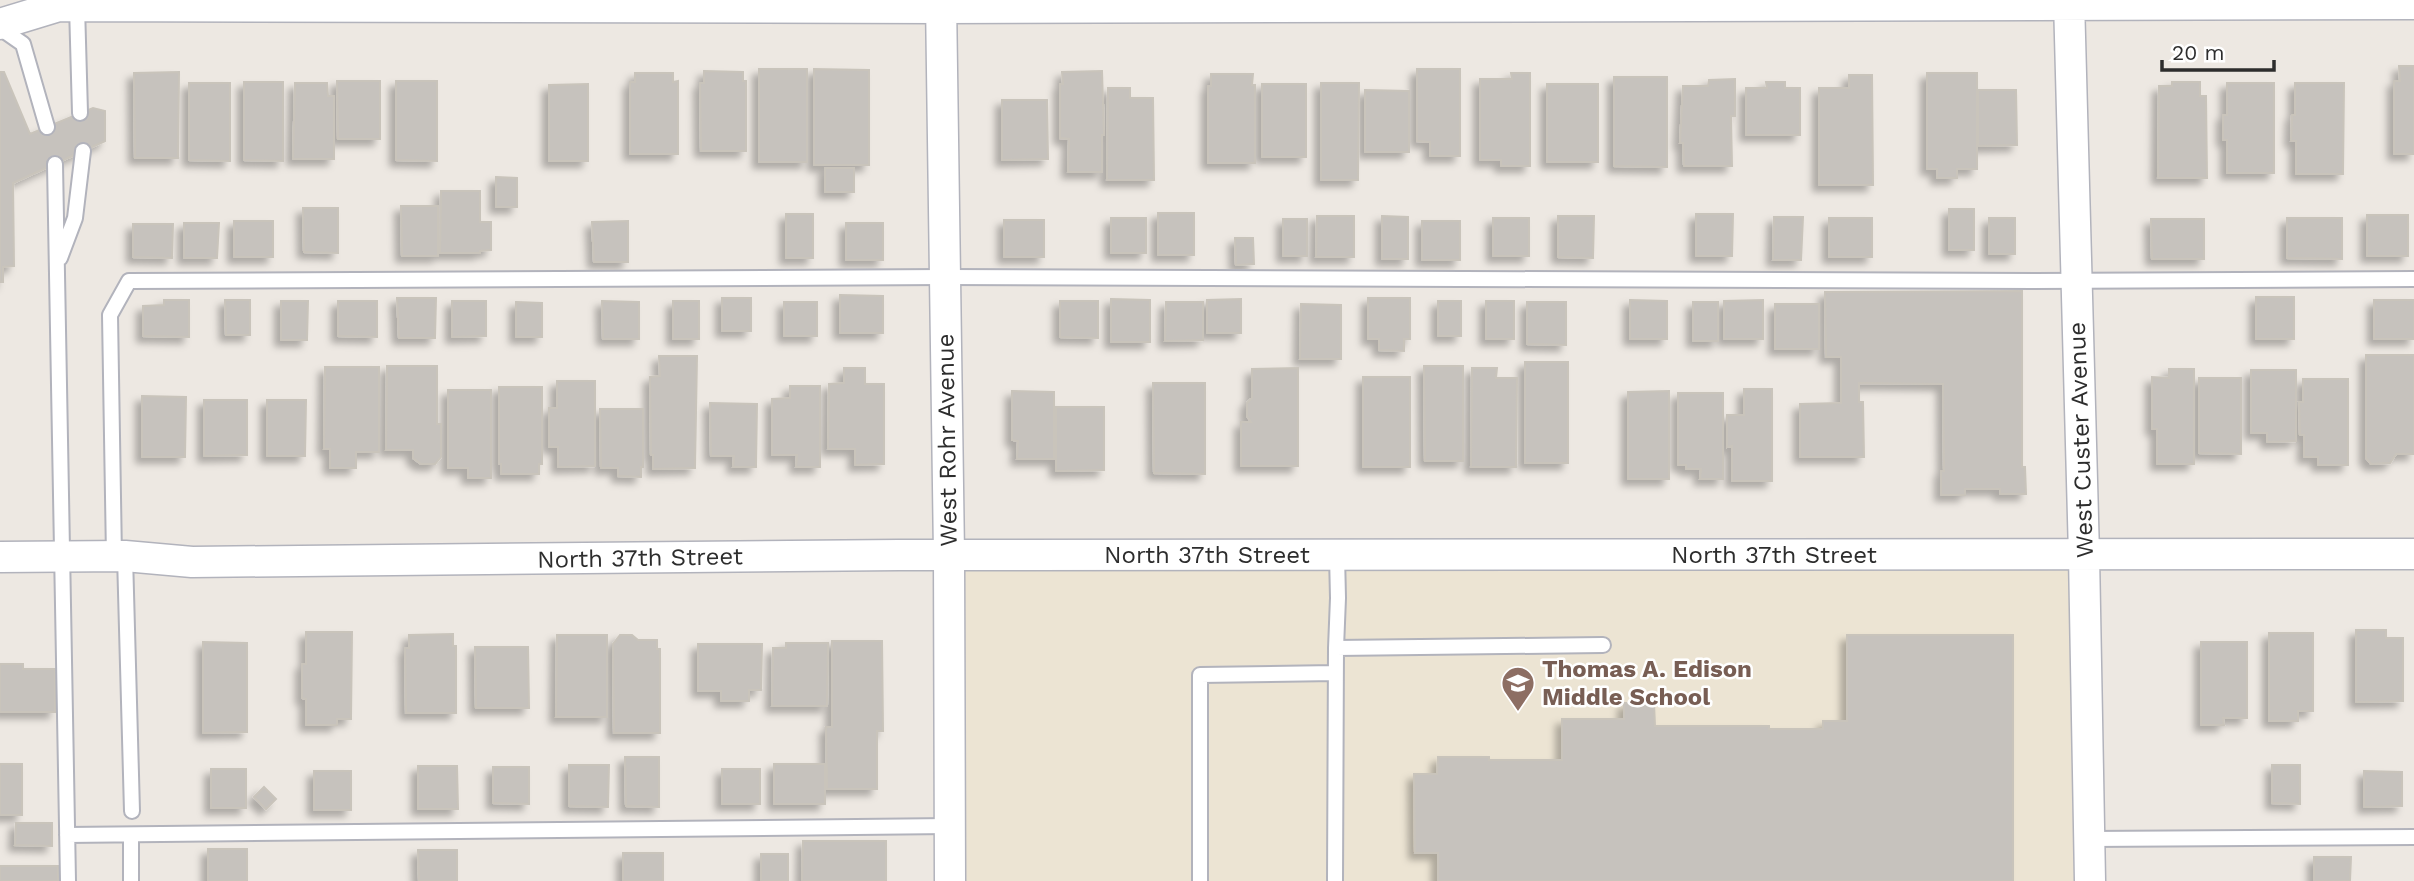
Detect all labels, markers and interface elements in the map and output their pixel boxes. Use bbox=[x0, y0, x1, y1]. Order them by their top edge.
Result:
scale bar bbox=[2162, 28, 2274, 72]
text: 20 m bbox=[2172, 40, 2224, 65]
street label: West Custer Avenue bbox=[2063, 321, 2099, 559]
street label: West Rohr Avenue bbox=[931, 333, 963, 547]
street label: North 37th Street bbox=[1104, 541, 1310, 569]
street label: North 37th Street bbox=[1671, 541, 1877, 569]
street label: North 37th Street bbox=[537, 542, 743, 574]
place label: Thomas A. Edison Middle School bbox=[1542, 655, 1752, 711]
school or university icon: Thomas A. Edison Middle School bbox=[1499, 664, 1537, 713]

